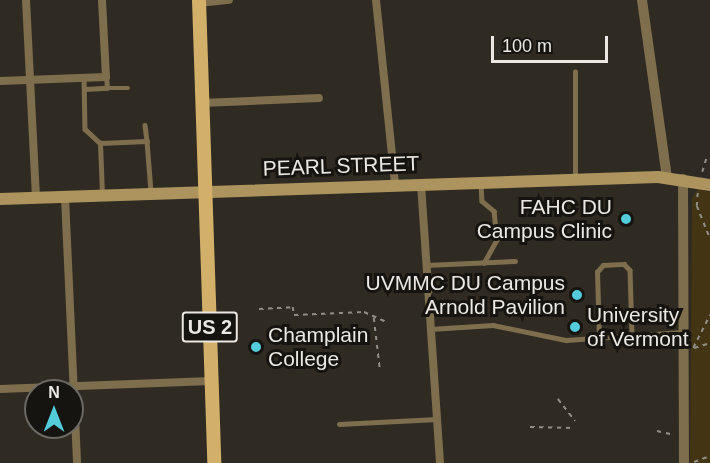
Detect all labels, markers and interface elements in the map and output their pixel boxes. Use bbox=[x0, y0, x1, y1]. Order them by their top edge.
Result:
scale bar bbox=[494, 24, 611, 62]
text: 100 m bbox=[502, 36, 552, 56]
street label: PEARL STREET bbox=[262, 151, 420, 181]
place label: FAHC DU Campus Clinic bbox=[477, 194, 612, 244]
marker: FAHC DU Campus Clinic bbox=[617, 210, 635, 228]
place label: UVMMC DU Campus Arnold Pavilion bbox=[365, 270, 565, 320]
marker: UVMMC DU Campus Arnold Pavilion bbox=[570, 288, 584, 302]
place label: University of Vermont bbox=[587, 302, 689, 352]
road number: US 2 bbox=[182, 310, 238, 344]
marker: University of Vermont bbox=[568, 320, 582, 334]
place label: Champlain College bbox=[268, 322, 368, 372]
marker: Champlain College bbox=[249, 340, 263, 354]
north arrow bbox=[24, 379, 84, 439]
text: N bbox=[48, 384, 60, 401]

